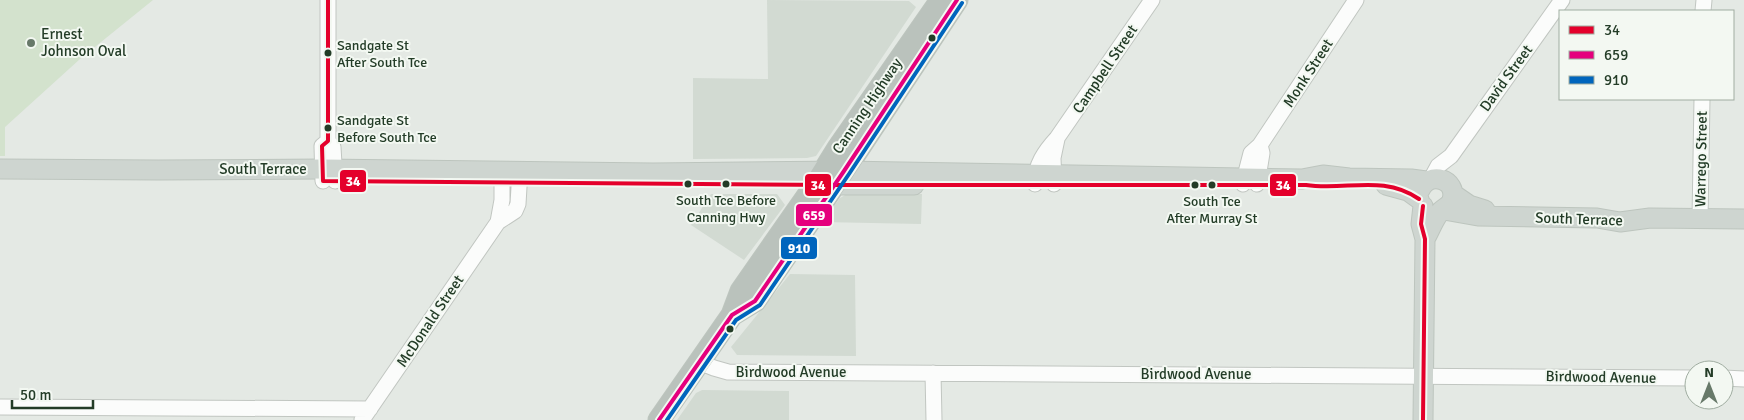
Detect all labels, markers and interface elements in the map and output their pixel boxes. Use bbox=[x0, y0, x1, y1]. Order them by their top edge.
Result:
legend bbox=[1559, 10, 1734, 100]
street label: Campbell Street bbox=[1069, 21, 1141, 117]
text: 34 bbox=[1604, 21, 1620, 39]
place label: Ernest Johnson Oval bbox=[41, 25, 126, 60]
unlabelled marker bbox=[927, 33, 937, 43]
street label: Monk Street bbox=[1279, 35, 1337, 111]
marker: Ernest Johnson Oval bbox=[25, 37, 37, 49]
place label: Sandgate St After South Tce bbox=[337, 37, 427, 71]
street label: David Street bbox=[1476, 41, 1536, 115]
text: 659 bbox=[1604, 46, 1628, 64]
marker: Sandgate St After South Tce bbox=[323, 48, 333, 58]
street label: Canning Highway bbox=[828, 55, 906, 157]
text: 910 bbox=[1604, 71, 1628, 89]
street label: Warrego Street bbox=[1691, 111, 1711, 207]
place label: Sandgate St Before South Tce bbox=[337, 112, 437, 146]
marker: Sandgate St Before South Tce bbox=[323, 123, 333, 133]
street label: South Terrace bbox=[219, 160, 307, 178]
line badge: 34 bbox=[339, 169, 367, 193]
text: 34 bbox=[345, 173, 361, 190]
line badge: 34 bbox=[804, 173, 832, 197]
line badge: 34 bbox=[1269, 173, 1297, 197]
text: 34 bbox=[810, 177, 826, 194]
text: 34 bbox=[1275, 177, 1291, 194]
unlabelled marker bbox=[683, 179, 693, 189]
marker: South Tce Before Canning Hwy bbox=[721, 179, 731, 189]
unlabelled marker bbox=[1190, 180, 1200, 190]
marker: South Tce After Murray St bbox=[1207, 180, 1217, 190]
place label: South Tce Before Canning Hwy bbox=[676, 192, 776, 226]
place label: South Tce After Murray St bbox=[1167, 193, 1258, 227]
line badge: 659 bbox=[795, 203, 833, 227]
text: 659 bbox=[803, 207, 826, 224]
street label: South Terrace bbox=[1535, 208, 1623, 230]
line badge: 910 bbox=[780, 236, 818, 260]
text: 910 bbox=[788, 240, 811, 257]
street label: McDonald Street bbox=[393, 272, 467, 370]
unlabelled marker bbox=[725, 324, 735, 334]
north arrow bbox=[1684, 360, 1734, 410]
street label: Birdwood Avenue bbox=[736, 363, 846, 381]
text: N bbox=[1704, 364, 1714, 381]
street label: Birdwood Avenue bbox=[1141, 365, 1251, 383]
street label: Birdwood Avenue bbox=[1545, 367, 1657, 387]
scale bar bbox=[12, 378, 94, 410]
text: 50 m bbox=[20, 386, 51, 404]

